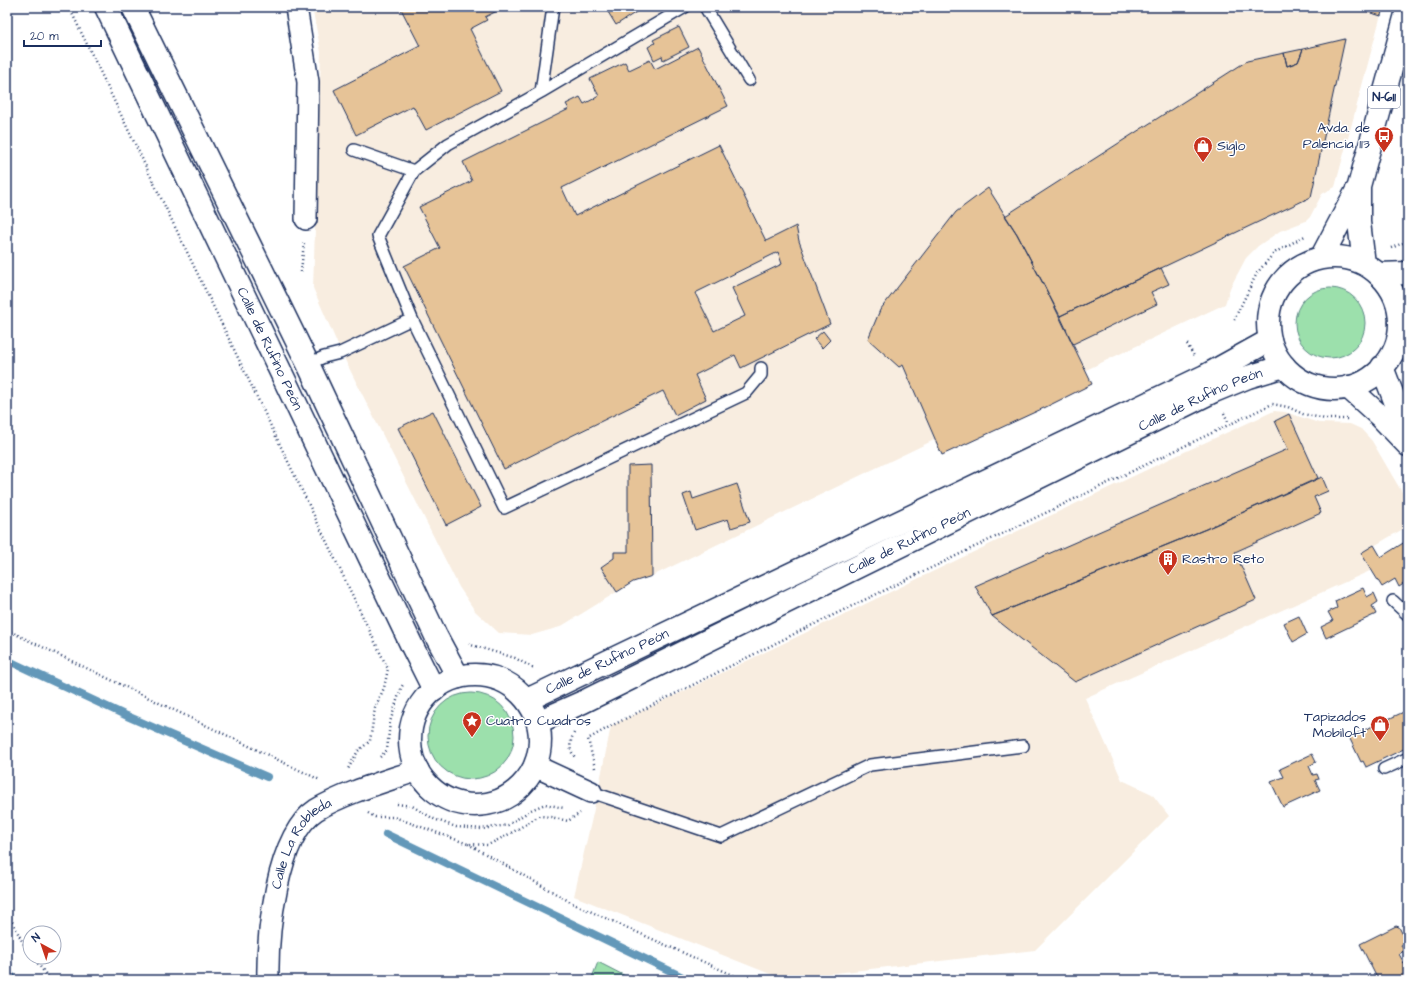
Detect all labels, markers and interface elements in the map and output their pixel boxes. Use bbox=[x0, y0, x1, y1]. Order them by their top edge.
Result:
scale bar bbox=[24, 22, 101, 48]
text: 20 m bbox=[30, 28, 59, 45]
road number: N-611 bbox=[1368, 86, 1400, 108]
place label: Avda. de Palencia 113 bbox=[1303, 118, 1370, 154]
bus stop icon: Avda. de Palencia 113 bbox=[1373, 125, 1395, 153]
shop icon: Siglo bbox=[1192, 135, 1214, 163]
place label: Siglo bbox=[1217, 136, 1246, 156]
street label: Calle de Rufino Peón bbox=[232, 284, 308, 414]
street label: Calle de Rufino Peón bbox=[1135, 363, 1265, 437]
street label: Calle de Rufino Peón bbox=[845, 503, 974, 580]
building icon: Rastro Reto bbox=[1157, 548, 1179, 576]
place label: Rastro Reto bbox=[1182, 549, 1264, 569]
street label: Calle de Rufino Peón bbox=[542, 624, 672, 700]
place label: Tapizados Mobiloft bbox=[1304, 707, 1366, 743]
place icon: Cuatro Cuadros bbox=[461, 710, 483, 738]
place label: Cuatro Cuadros bbox=[486, 711, 591, 731]
shop icon: Tapizados Mobiloft bbox=[1369, 714, 1391, 742]
street label: Calle La Robleda bbox=[267, 793, 335, 891]
north arrow bbox=[22, 925, 62, 965]
text: N bbox=[28, 930, 43, 946]

